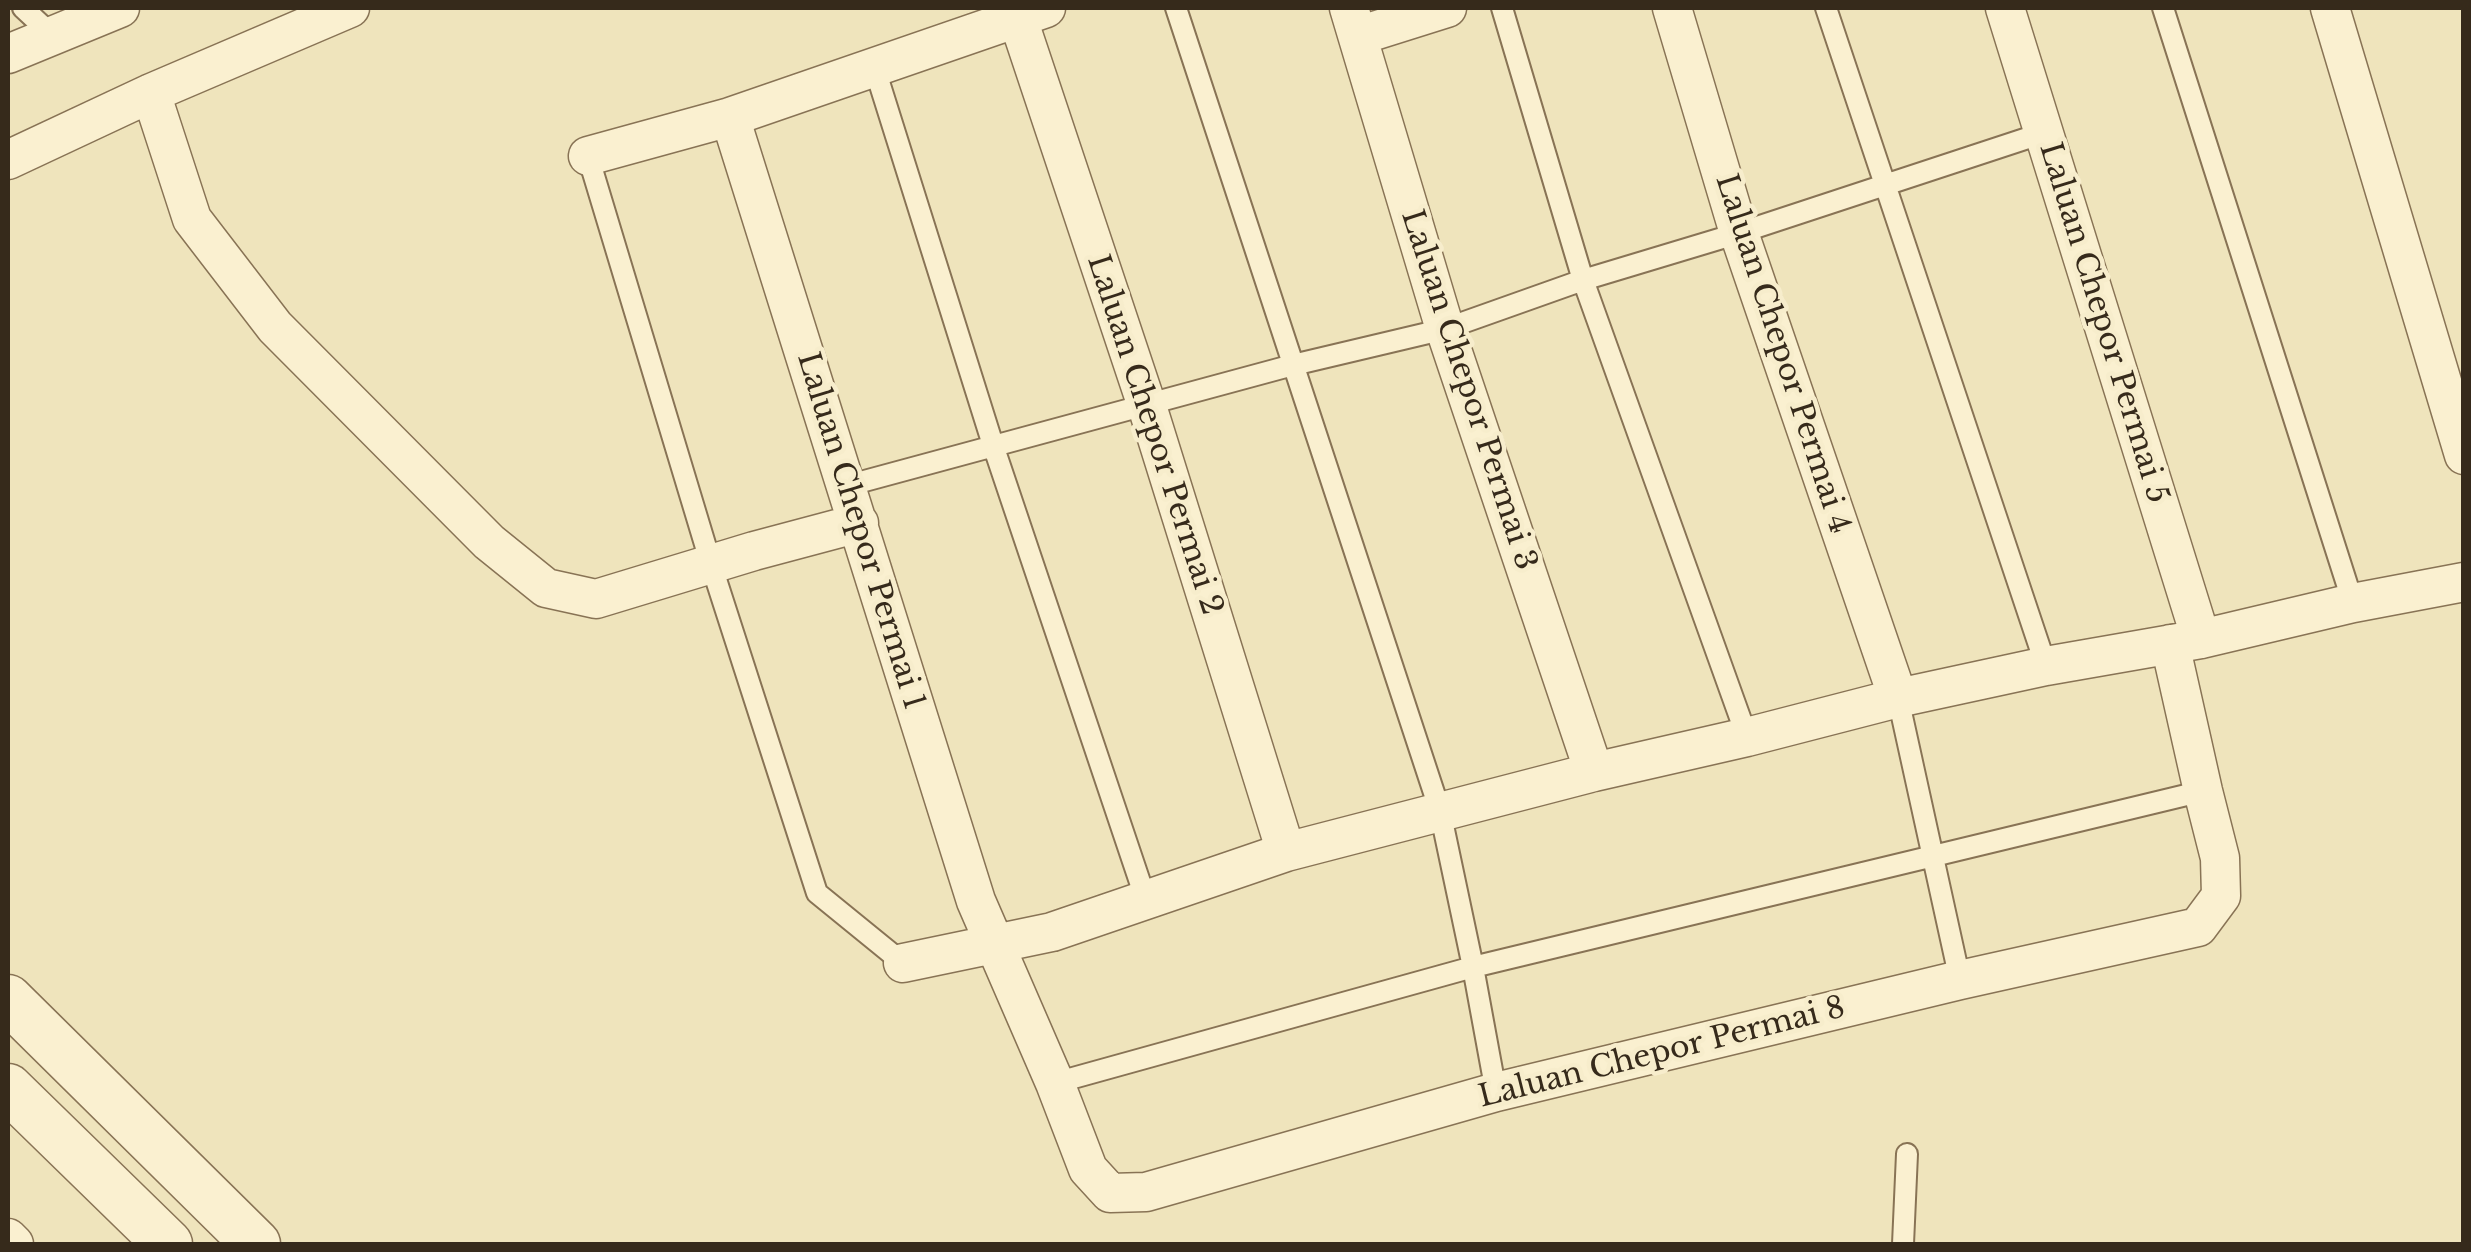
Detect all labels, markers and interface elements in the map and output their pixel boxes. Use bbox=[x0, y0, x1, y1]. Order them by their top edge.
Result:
street label: Laluan Chepor Permai 5 bbox=[2031, 138, 2175, 508]
street label: Laluan Chepor Permai 4 bbox=[1707, 170, 1857, 538]
street label: Laluan Chepor Permai 3 bbox=[1393, 205, 1543, 575]
street label: Laluan Chepor Permai 2 bbox=[1079, 250, 1229, 620]
street label: Laluan Chepor Permai 1 bbox=[789, 348, 931, 714]
street label: Laluan Chepor Permai 8 bbox=[1475, 990, 1849, 1116]

